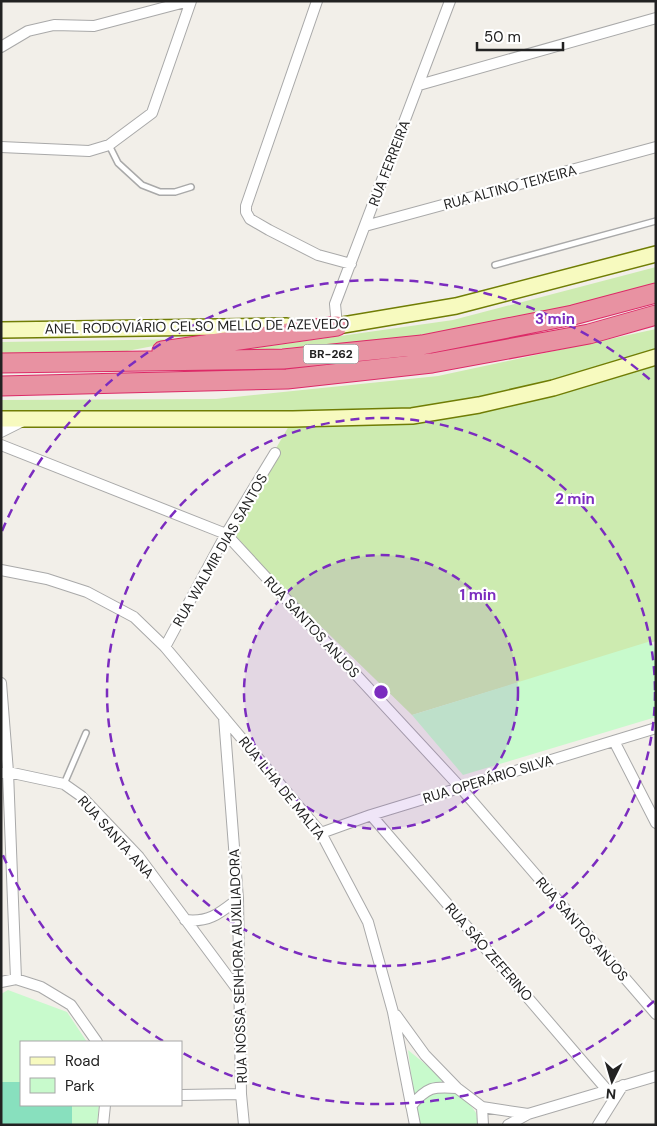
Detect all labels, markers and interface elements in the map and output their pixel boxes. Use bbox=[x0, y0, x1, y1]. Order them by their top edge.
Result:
scale bar bbox=[477, 20, 563, 52]
text: 50 m bbox=[484, 27, 521, 47]
street label: RUA FERREIRA bbox=[364, 117, 414, 209]
street label: RUA ALTINO TEIXEIRA bbox=[442, 161, 578, 213]
text: 3 min bbox=[535, 309, 575, 329]
street label: ANEL RODOVIÁRIO CELSO MELLO DE AZEVEDO bbox=[44, 314, 350, 338]
road number: BR-262 bbox=[304, 344, 358, 364]
street label: RUA WALMIR DIAS SANTOS bbox=[169, 470, 271, 630]
text: 2 min bbox=[555, 489, 595, 509]
street label: RUA SANTOS ANJOS bbox=[260, 573, 364, 681]
text: 1 min bbox=[460, 585, 496, 605]
centre of rings bbox=[372, 683, 390, 701]
street label: RUA ILHA DE MALTA bbox=[235, 733, 329, 843]
street label: RUA OPERÁRIO SILVA bbox=[421, 751, 555, 807]
street label: RUA SANTA ANA bbox=[74, 792, 158, 882]
street label: RUA NOSSA SENHORA AUXILIADORA bbox=[225, 848, 251, 1084]
street label: RUA SANTOS ANJOS bbox=[532, 873, 632, 985]
street label: RUA SÃO ZEFERINO bbox=[441, 899, 537, 1005]
legend bbox=[20, 1041, 182, 1106]
text: Road bbox=[65, 1051, 100, 1071]
north arrow bbox=[587, 1056, 637, 1106]
text: Park bbox=[65, 1076, 95, 1096]
text: N bbox=[605, 1085, 617, 1103]

